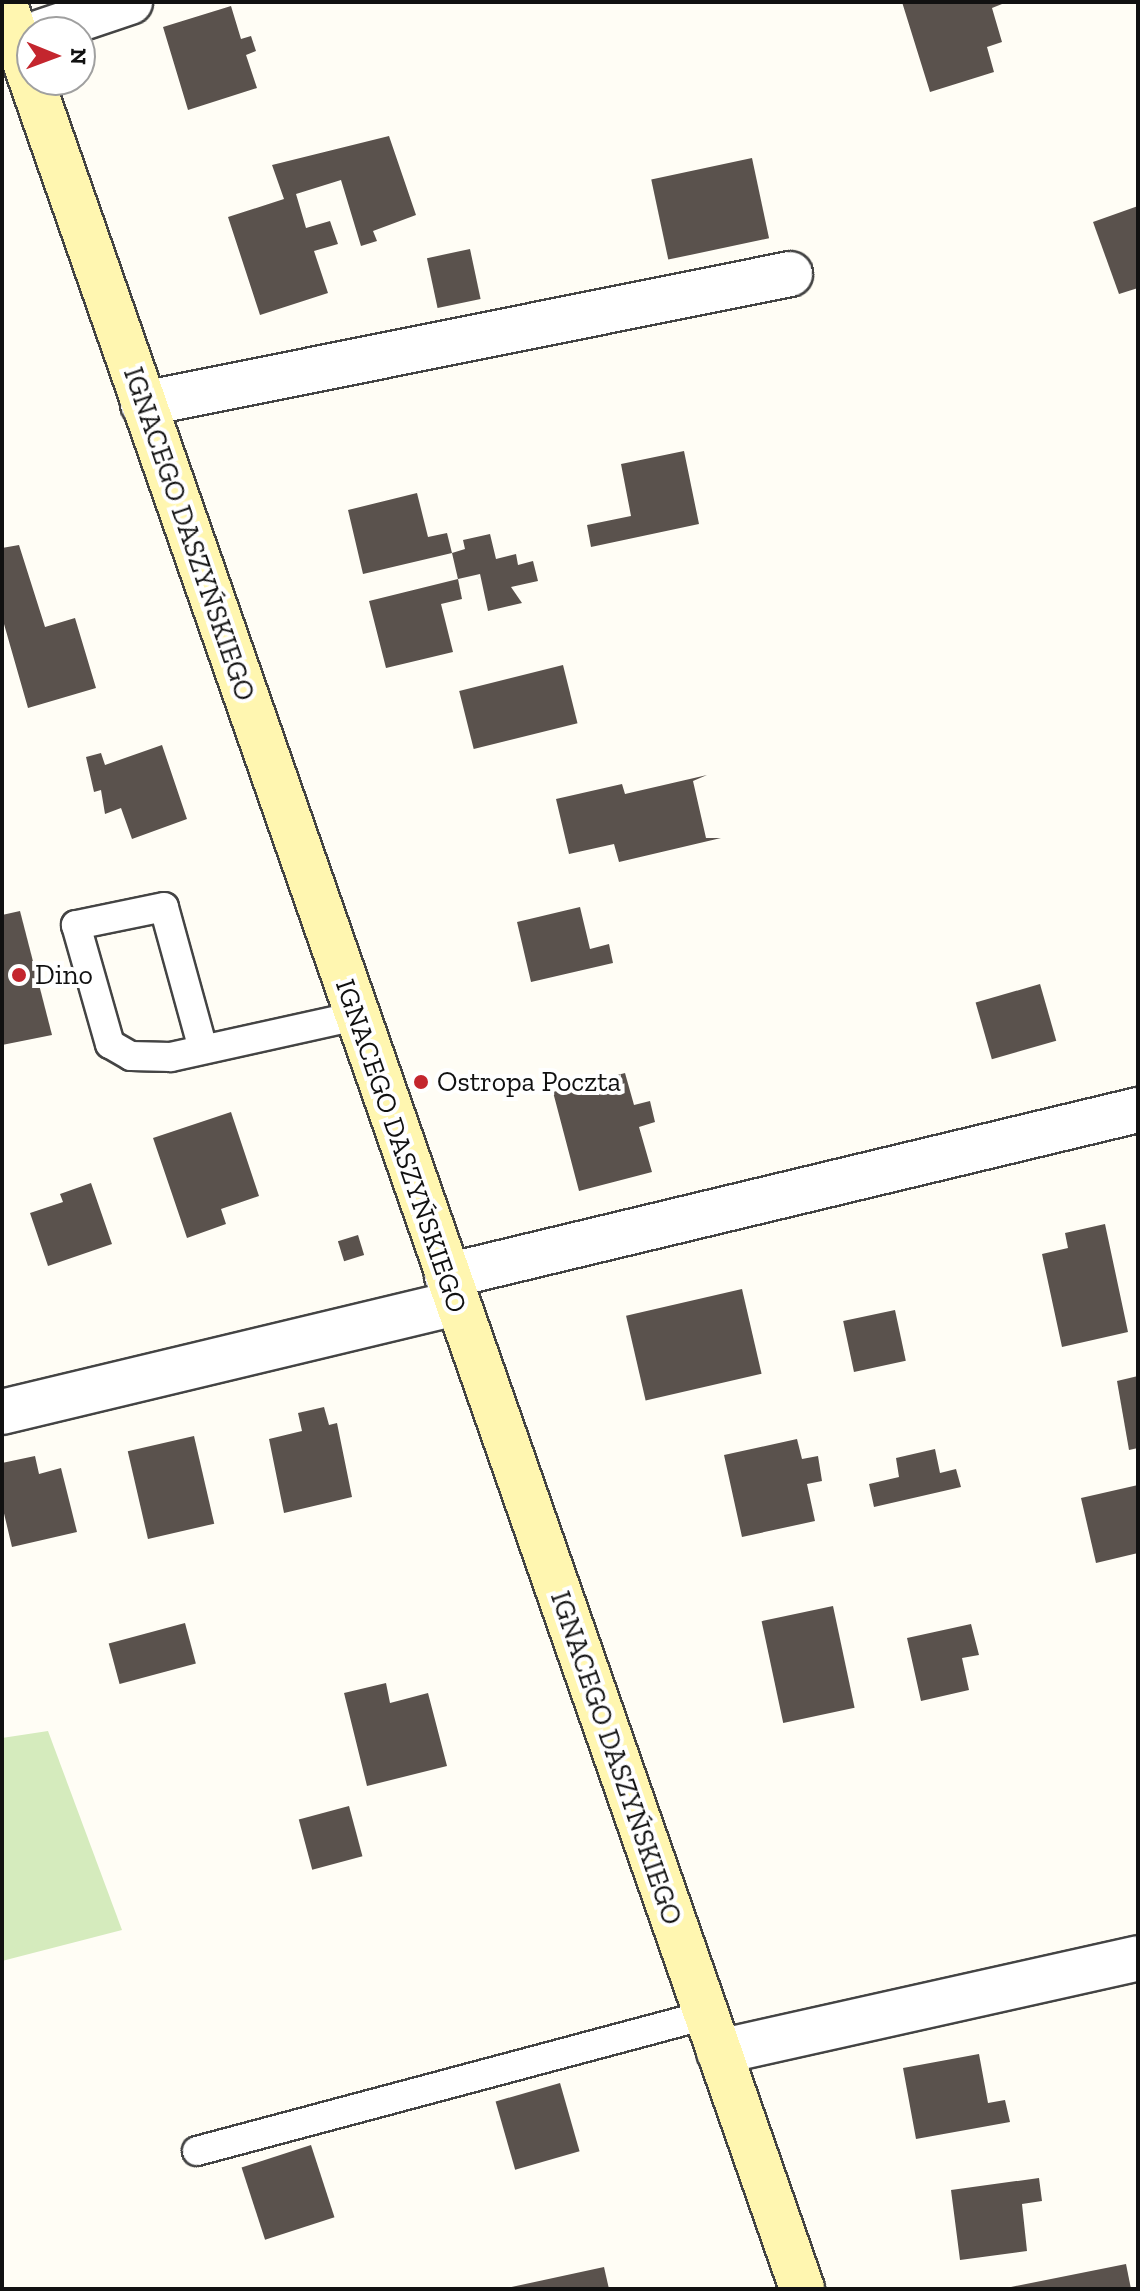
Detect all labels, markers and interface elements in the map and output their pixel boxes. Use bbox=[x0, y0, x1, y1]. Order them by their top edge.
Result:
north arrow bbox=[16, 16, 96, 96]
text: N bbox=[65, 48, 92, 65]
street label: IGNACEGO DASZYŃSKIEGO bbox=[116, 363, 262, 705]
place label: Dino bbox=[35, 958, 93, 992]
marker: Dino bbox=[10, 966, 28, 984]
street label: IGNACEGO DASZYŃSKIEGO bbox=[328, 975, 474, 1317]
place label: Ostropa Poczta bbox=[437, 1065, 621, 1099]
marker: Ostropa Poczta bbox=[412, 1073, 430, 1091]
street label: IGNACEGO DASZYŃSKIEGO bbox=[543, 1587, 689, 1929]

